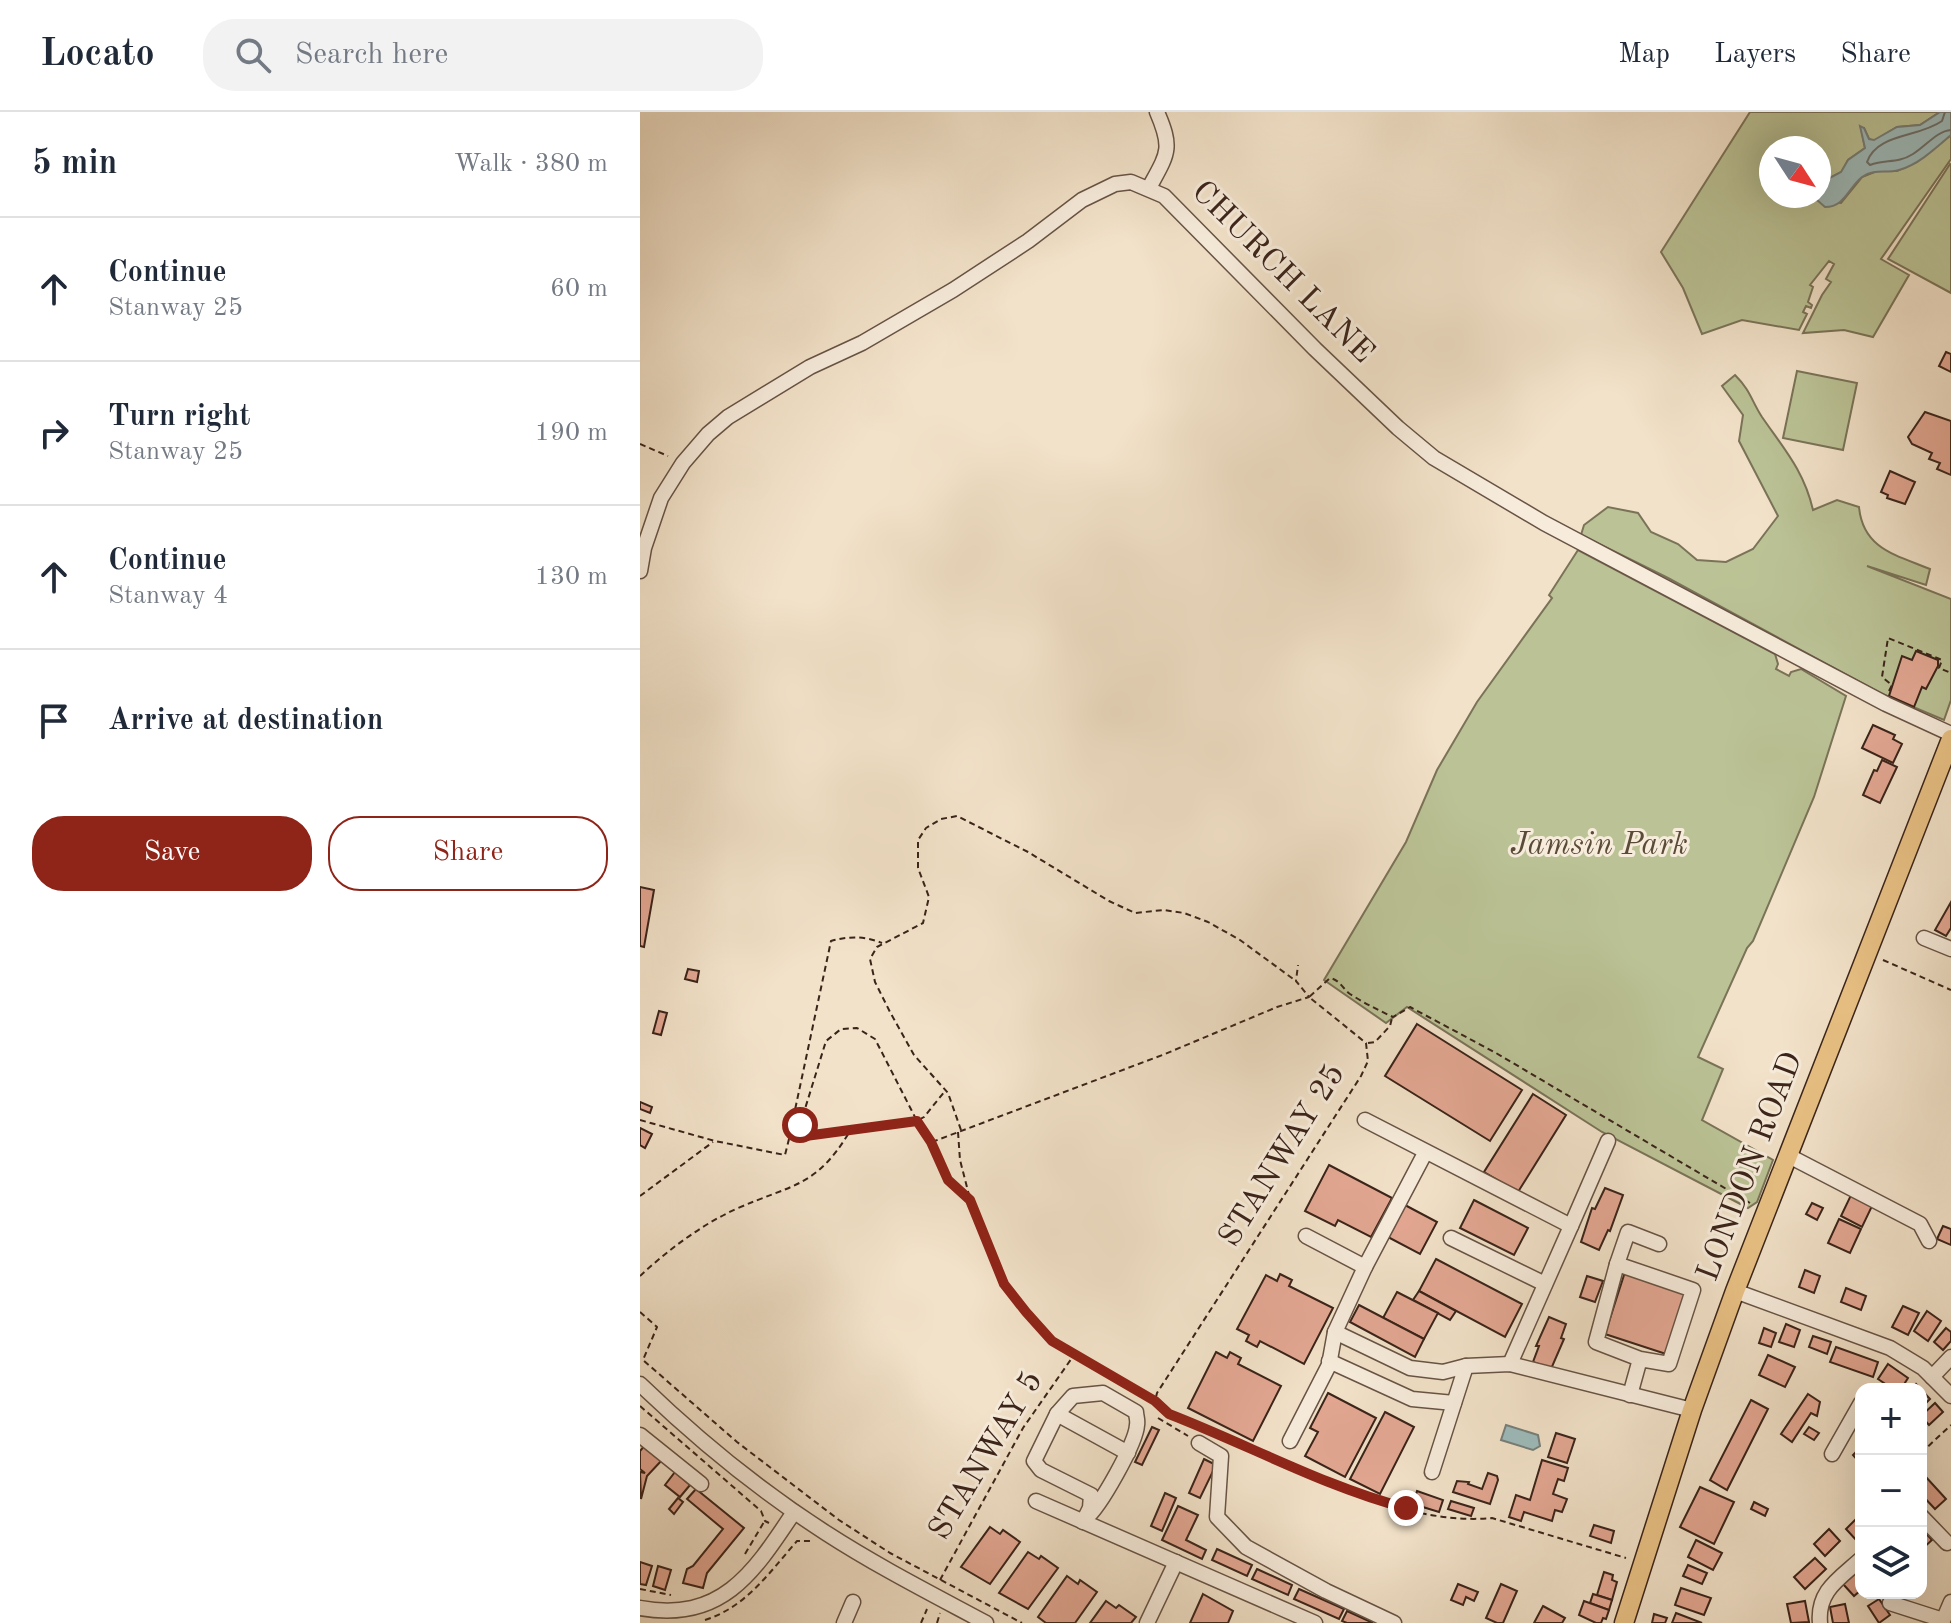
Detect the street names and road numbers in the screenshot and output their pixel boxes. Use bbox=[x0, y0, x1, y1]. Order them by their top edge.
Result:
street label: CHURCH LANE bbox=[1185, 176, 1379, 370]
street label: LONDON ROAD bbox=[1693, 1048, 1809, 1286]
street label: STANWAY 25 bbox=[1214, 1059, 1352, 1253]
street label: STANWAY 5 bbox=[924, 1366, 1050, 1546]

